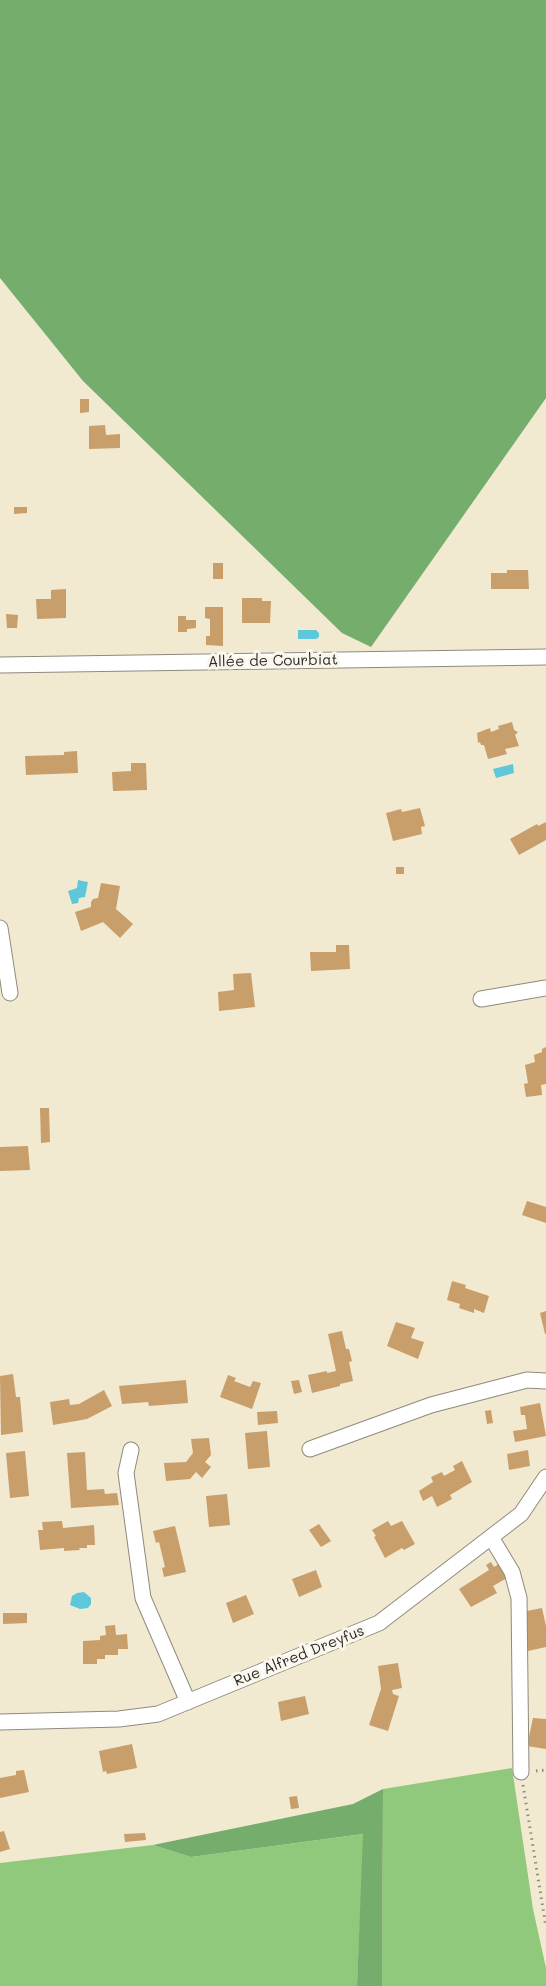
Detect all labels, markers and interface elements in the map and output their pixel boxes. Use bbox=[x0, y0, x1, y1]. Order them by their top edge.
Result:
street label: Allée de Courbiat bbox=[208, 651, 338, 671]
street label: Rue Alfred Dreyfus bbox=[231, 1622, 367, 1690]

